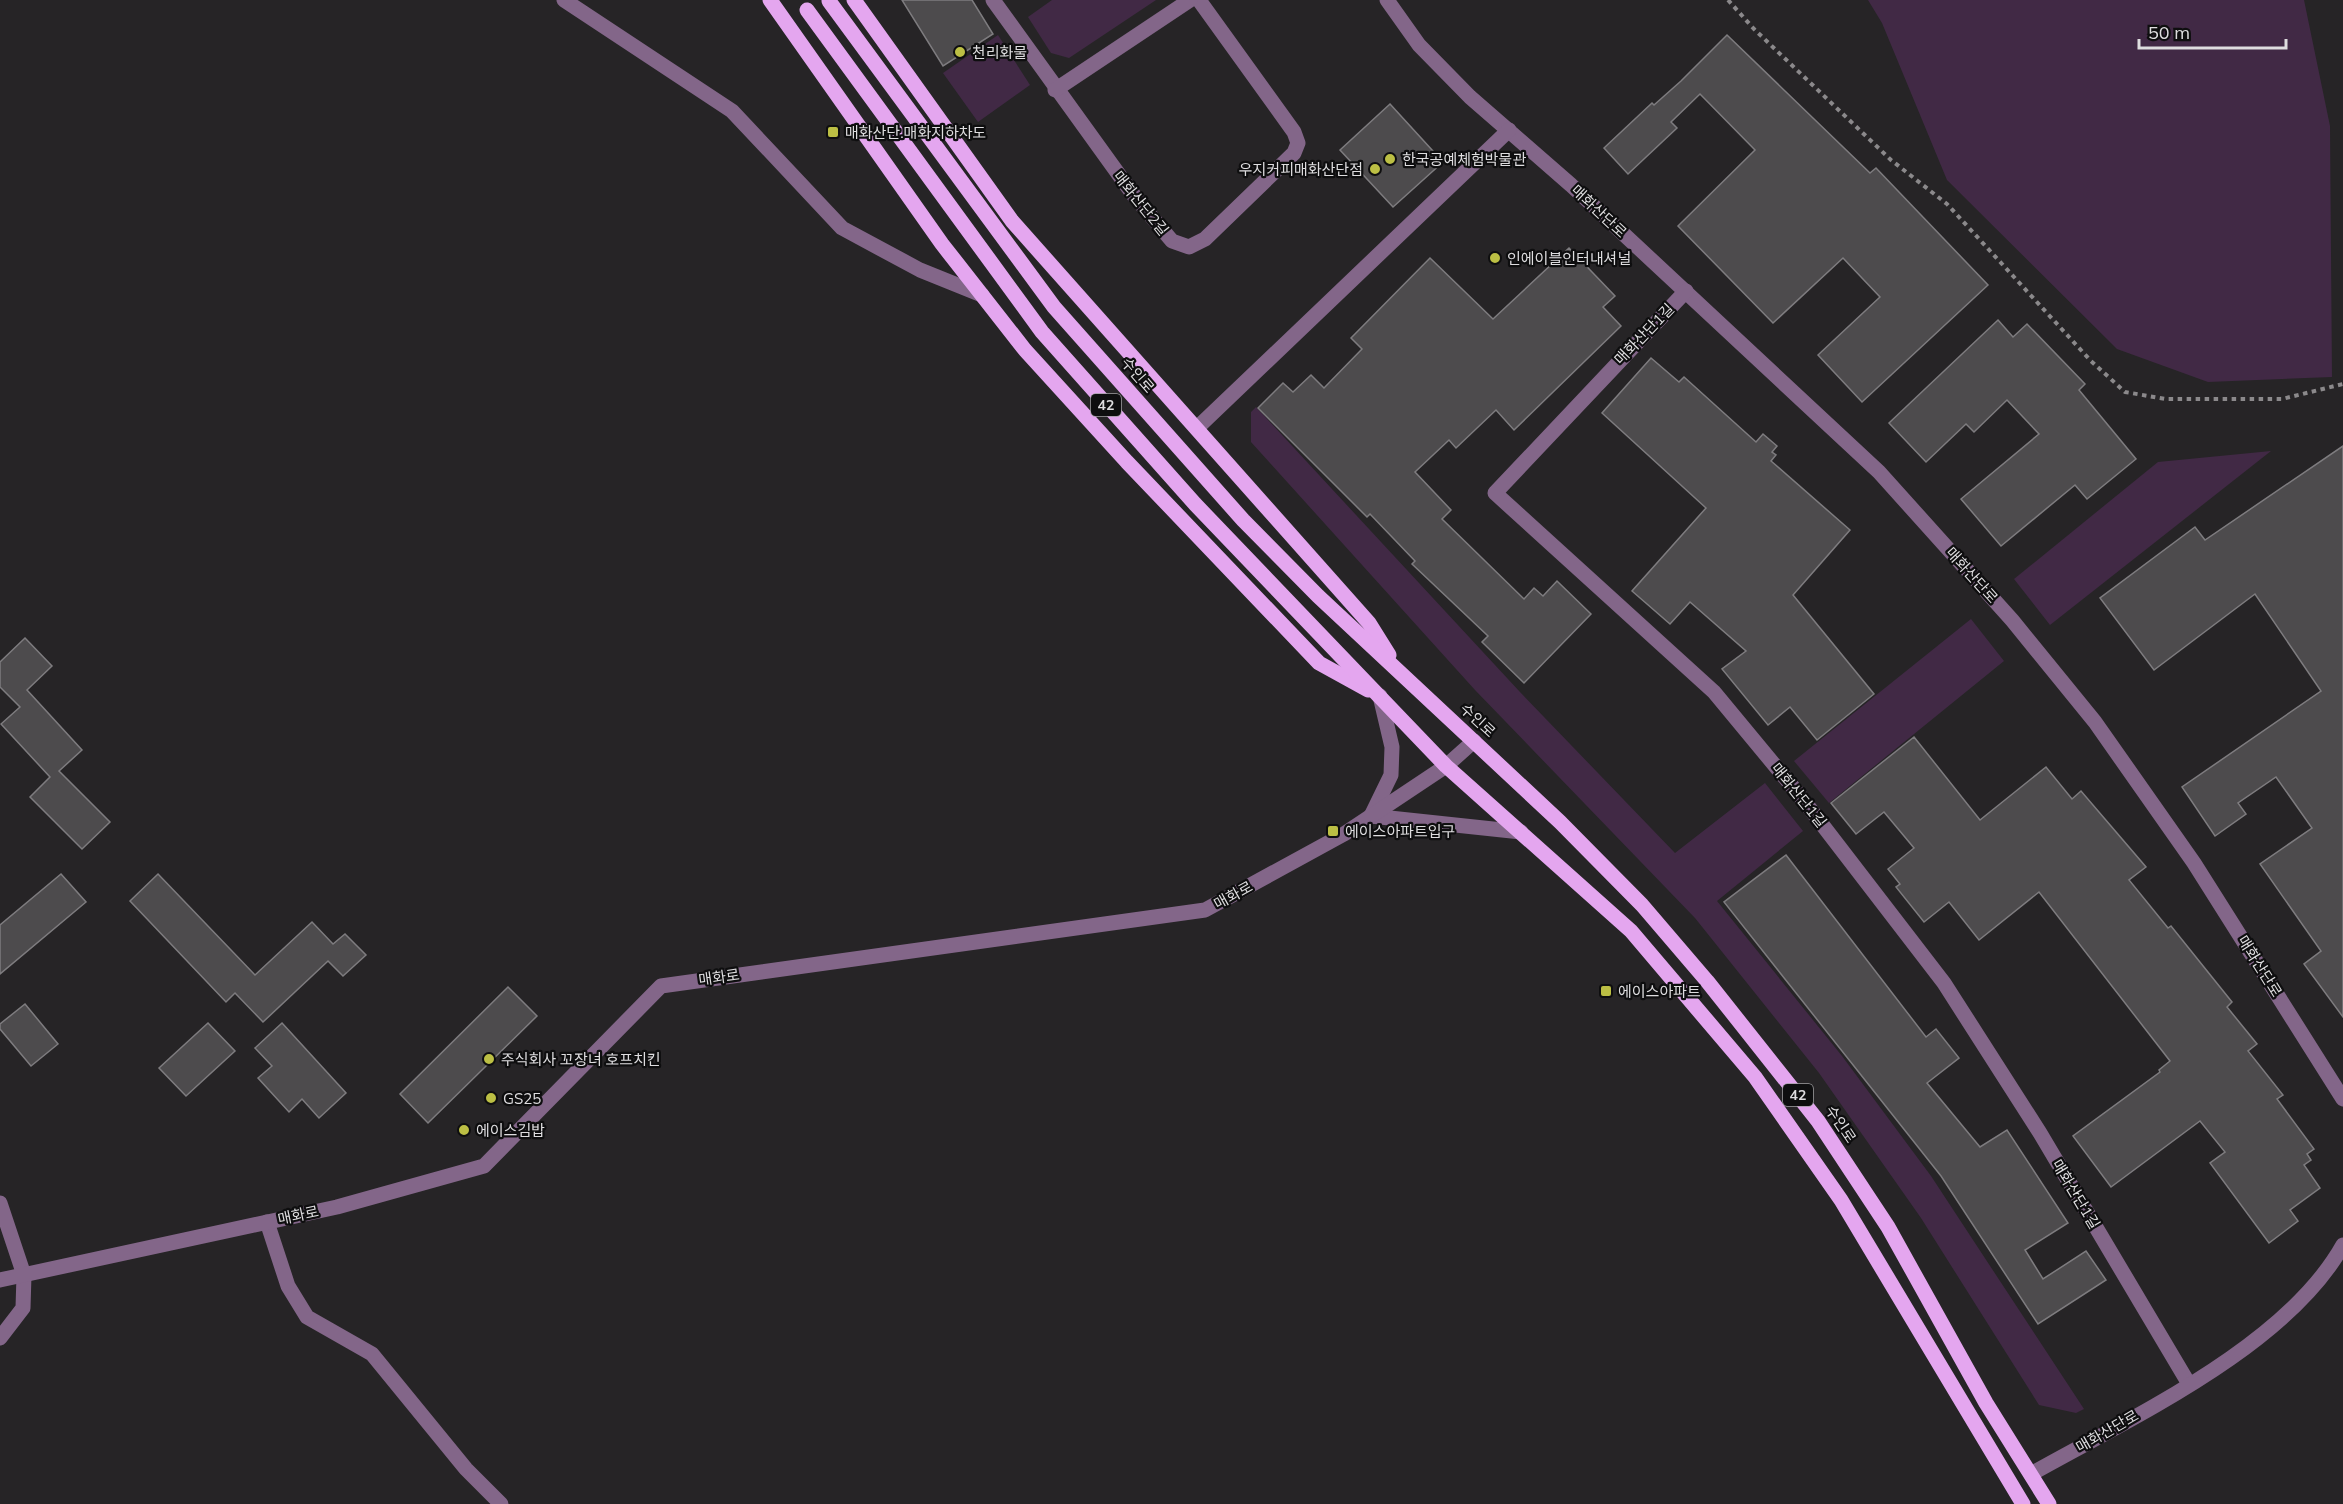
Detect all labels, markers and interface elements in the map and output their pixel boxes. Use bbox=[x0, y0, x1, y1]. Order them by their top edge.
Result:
scale bar bbox=[2139, 12, 2286, 50]
text: 50 m bbox=[2148, 21, 2190, 44]
place label: 천리화물 bbox=[972, 43, 1027, 62]
marker: 천리화물 bbox=[953, 45, 967, 59]
place label: 매화산단.매화지하차도 bbox=[845, 123, 986, 142]
marker: 매화산단.매화지하차도 bbox=[826, 125, 840, 139]
place label: 한국공예체험박물관 bbox=[1402, 150, 1526, 169]
marker: 한국공예체험박물관 bbox=[1383, 152, 1397, 166]
place label: 우지커피매화산단점 bbox=[1239, 160, 1363, 179]
marker: 우지커피매화산단점 bbox=[1368, 162, 1382, 176]
street label: 매화산단2길 bbox=[1109, 167, 1173, 239]
street label: 매화산단로 bbox=[1567, 181, 1631, 241]
place label: 인에이블인터내셔널 bbox=[1507, 249, 1631, 268]
marker: 인에이블인터내셔널 bbox=[1488, 251, 1502, 265]
street label: 매화산단1길 bbox=[1610, 299, 1678, 369]
street label: 수인로 bbox=[1117, 353, 1159, 397]
road number: 42 bbox=[1091, 394, 1121, 416]
street label: 매화산단로 bbox=[1942, 543, 2002, 607]
street label: 수인로 bbox=[1456, 699, 1500, 741]
street label: 매화산단1길 bbox=[1767, 759, 1831, 831]
place label: 에이스아파트입구 bbox=[1345, 822, 1455, 841]
marker: 에이스아파트입구 bbox=[1326, 824, 1340, 838]
street label: 매화로 bbox=[1210, 877, 1256, 913]
street label: 매화산단로 bbox=[2234, 932, 2286, 1000]
street label: 매화로 bbox=[697, 965, 741, 989]
place label: 에이스아파트 bbox=[1618, 982, 1701, 1001]
marker: 에이스아파트 bbox=[1599, 984, 1613, 998]
place label: 주식회사 꼬장녀 호프치킨 bbox=[501, 1050, 661, 1069]
marker: 주식회사 꼬장녀 호프치킨 bbox=[482, 1052, 496, 1066]
road number: 42 bbox=[1783, 1084, 1813, 1106]
place label: GS25 bbox=[503, 1089, 541, 1108]
marker: GS25 bbox=[484, 1091, 498, 1105]
street label: 수인로 bbox=[1822, 1102, 1860, 1146]
place label: 에이스김밥 bbox=[476, 1121, 545, 1140]
marker: 에이스김밥 bbox=[457, 1123, 471, 1137]
street label: 매화산단1길 bbox=[2048, 1156, 2104, 1232]
street label: 매화로 bbox=[276, 1201, 320, 1229]
street label: 매화산단로 bbox=[2072, 1406, 2142, 1456]

